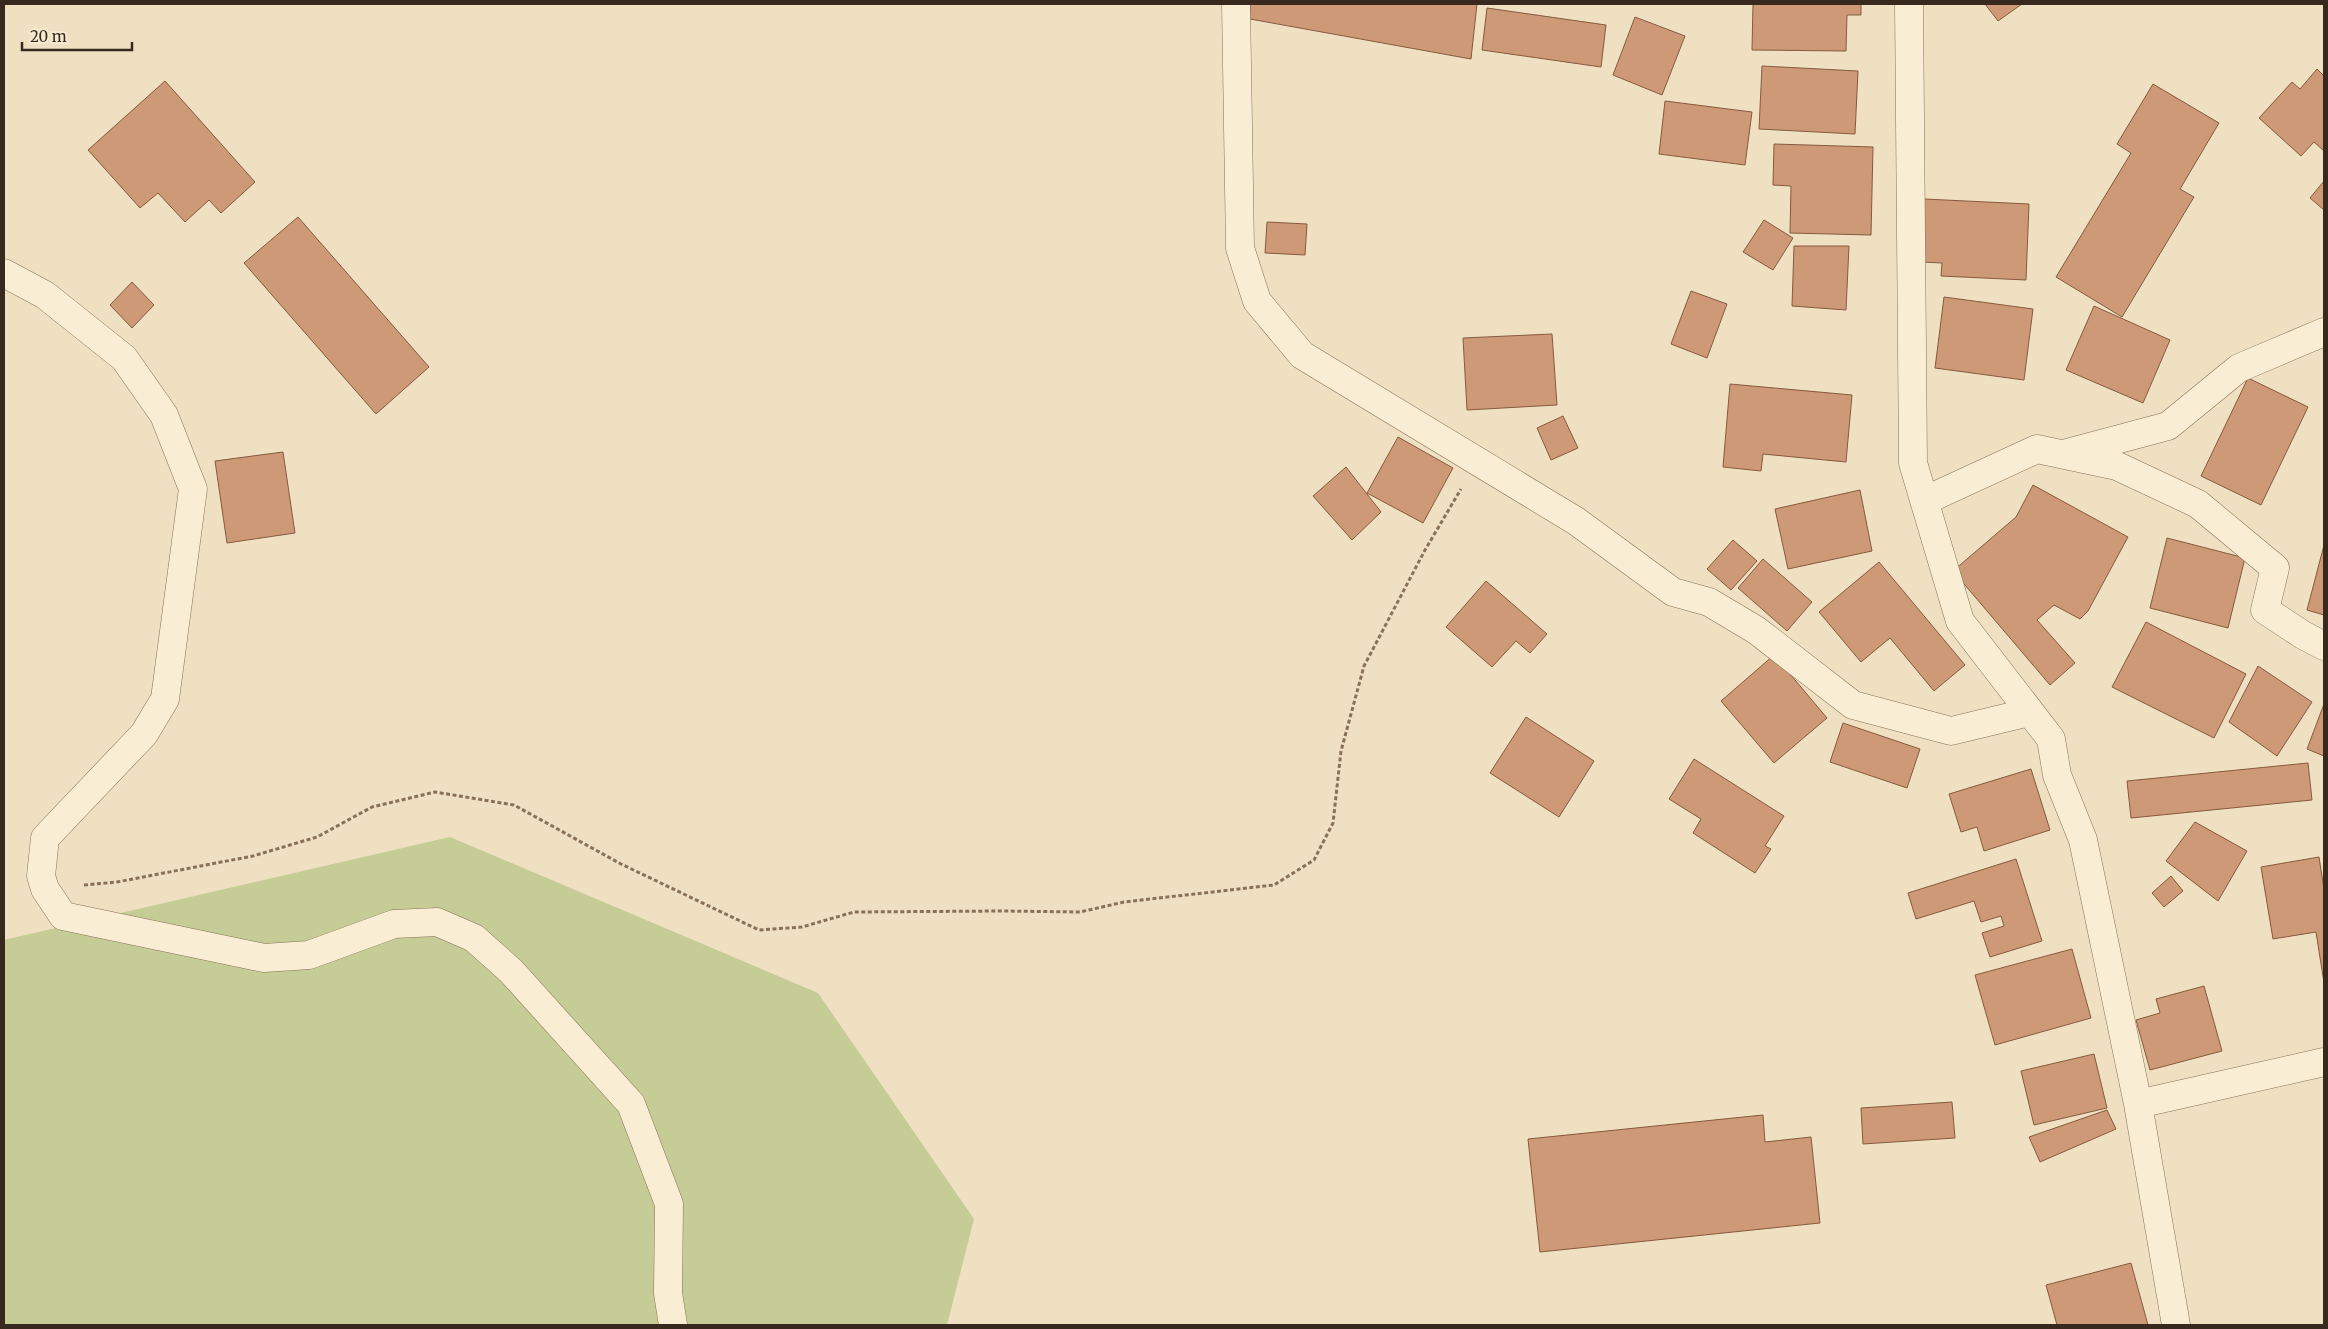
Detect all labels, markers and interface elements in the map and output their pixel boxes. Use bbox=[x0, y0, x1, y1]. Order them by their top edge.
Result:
scale bar bbox=[22, 20, 132, 52]
text: 20 m bbox=[30, 27, 67, 46]

